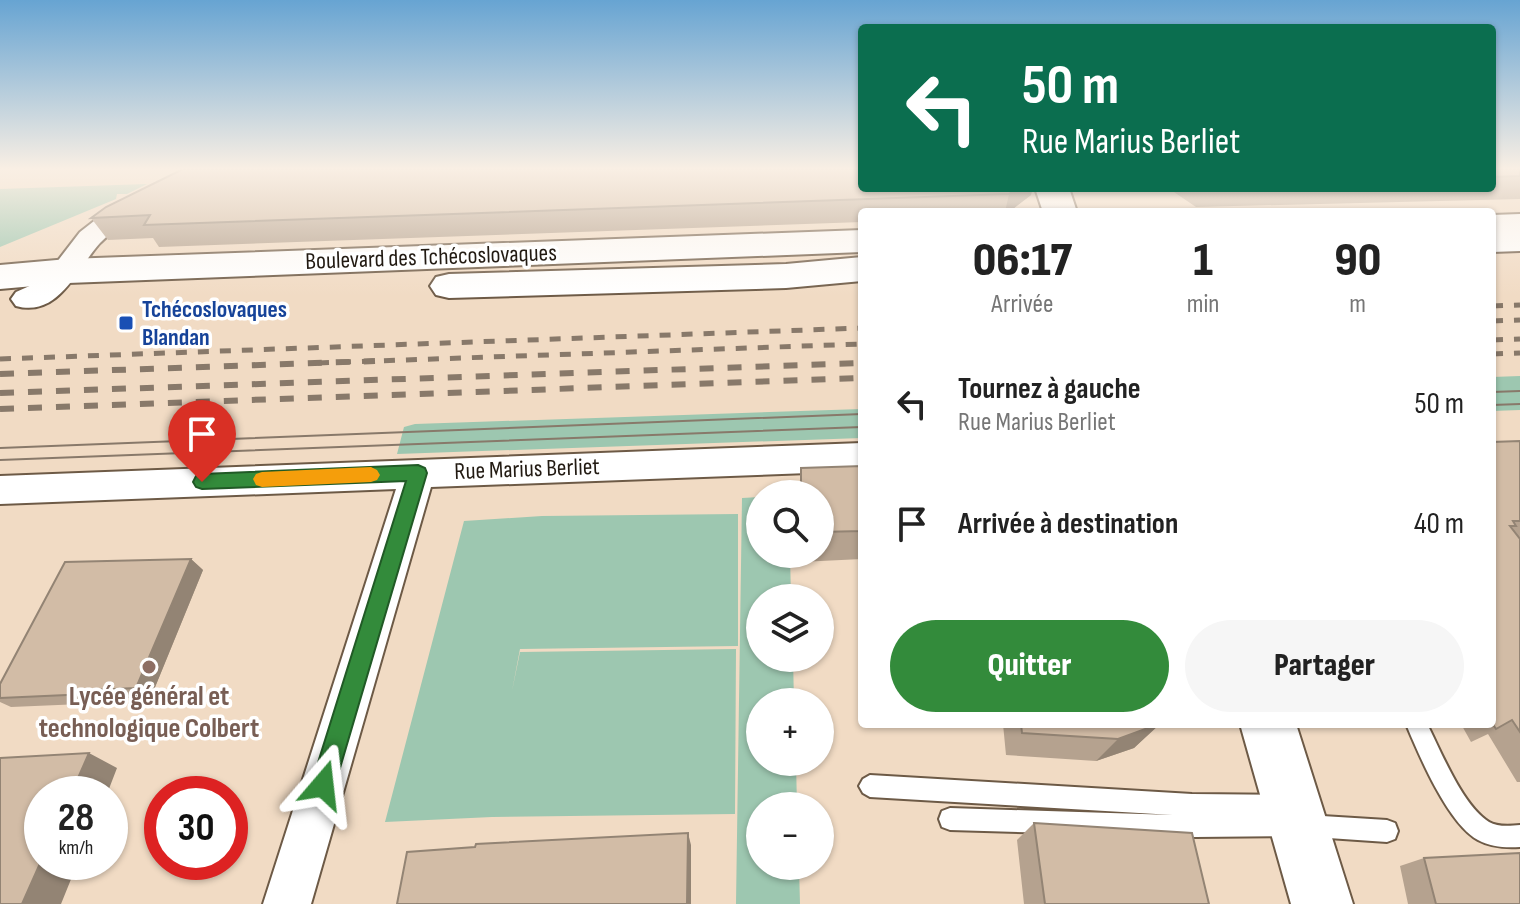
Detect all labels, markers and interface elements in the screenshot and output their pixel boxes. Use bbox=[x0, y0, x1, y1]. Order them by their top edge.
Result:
text: 50 m bbox=[1022, 53, 1119, 120]
icon: left bbox=[890, 56, 994, 160]
text: Rue Marius Berliet bbox=[1022, 121, 1240, 164]
text: 06:17 bbox=[973, 232, 1072, 289]
text: 1 bbox=[1193, 232, 1213, 289]
text: 90 bbox=[1334, 232, 1381, 289]
street label: Boulevard des Tchécoslovaques bbox=[305, 238, 557, 276]
text: Arrivée bbox=[991, 289, 1053, 320]
text: min bbox=[1187, 289, 1219, 320]
text: m bbox=[1349, 289, 1366, 320]
place label: Tchécoslovaques Blandan bbox=[142, 295, 287, 352]
marker: Tchécoslovaques Blandan bbox=[117, 314, 135, 332]
text: Tournez à gauche bbox=[958, 371, 1141, 407]
icon: left bbox=[890, 382, 934, 426]
text: 50 m bbox=[1415, 386, 1464, 422]
pin bbox=[168, 400, 236, 482]
text: Rue Marius Berliet bbox=[958, 407, 1116, 438]
icon: arrive bbox=[180, 412, 224, 456]
street label: Rue Marius Berliet bbox=[454, 452, 600, 486]
map controls bbox=[746, 480, 834, 880]
button: search bbox=[746, 480, 834, 568]
icon: arrive bbox=[890, 502, 934, 546]
text: Arrivée à destination bbox=[958, 506, 1178, 542]
text: 40 m bbox=[1414, 506, 1464, 542]
button: layers bbox=[746, 584, 834, 672]
button: Quitter bbox=[890, 620, 1169, 712]
button: Partager bbox=[1185, 620, 1464, 712]
marker: Lycée général et technologique Colbert bbox=[140, 658, 158, 676]
place label: Lycée général et technologique Colbert bbox=[39, 680, 259, 745]
button: + bbox=[746, 688, 834, 776]
position arrow bbox=[281, 743, 365, 827]
speed limit sign: 30 bbox=[144, 776, 248, 880]
button: − bbox=[746, 792, 834, 880]
text: 28 bbox=[58, 794, 94, 842]
text: km/h bbox=[59, 836, 93, 860]

